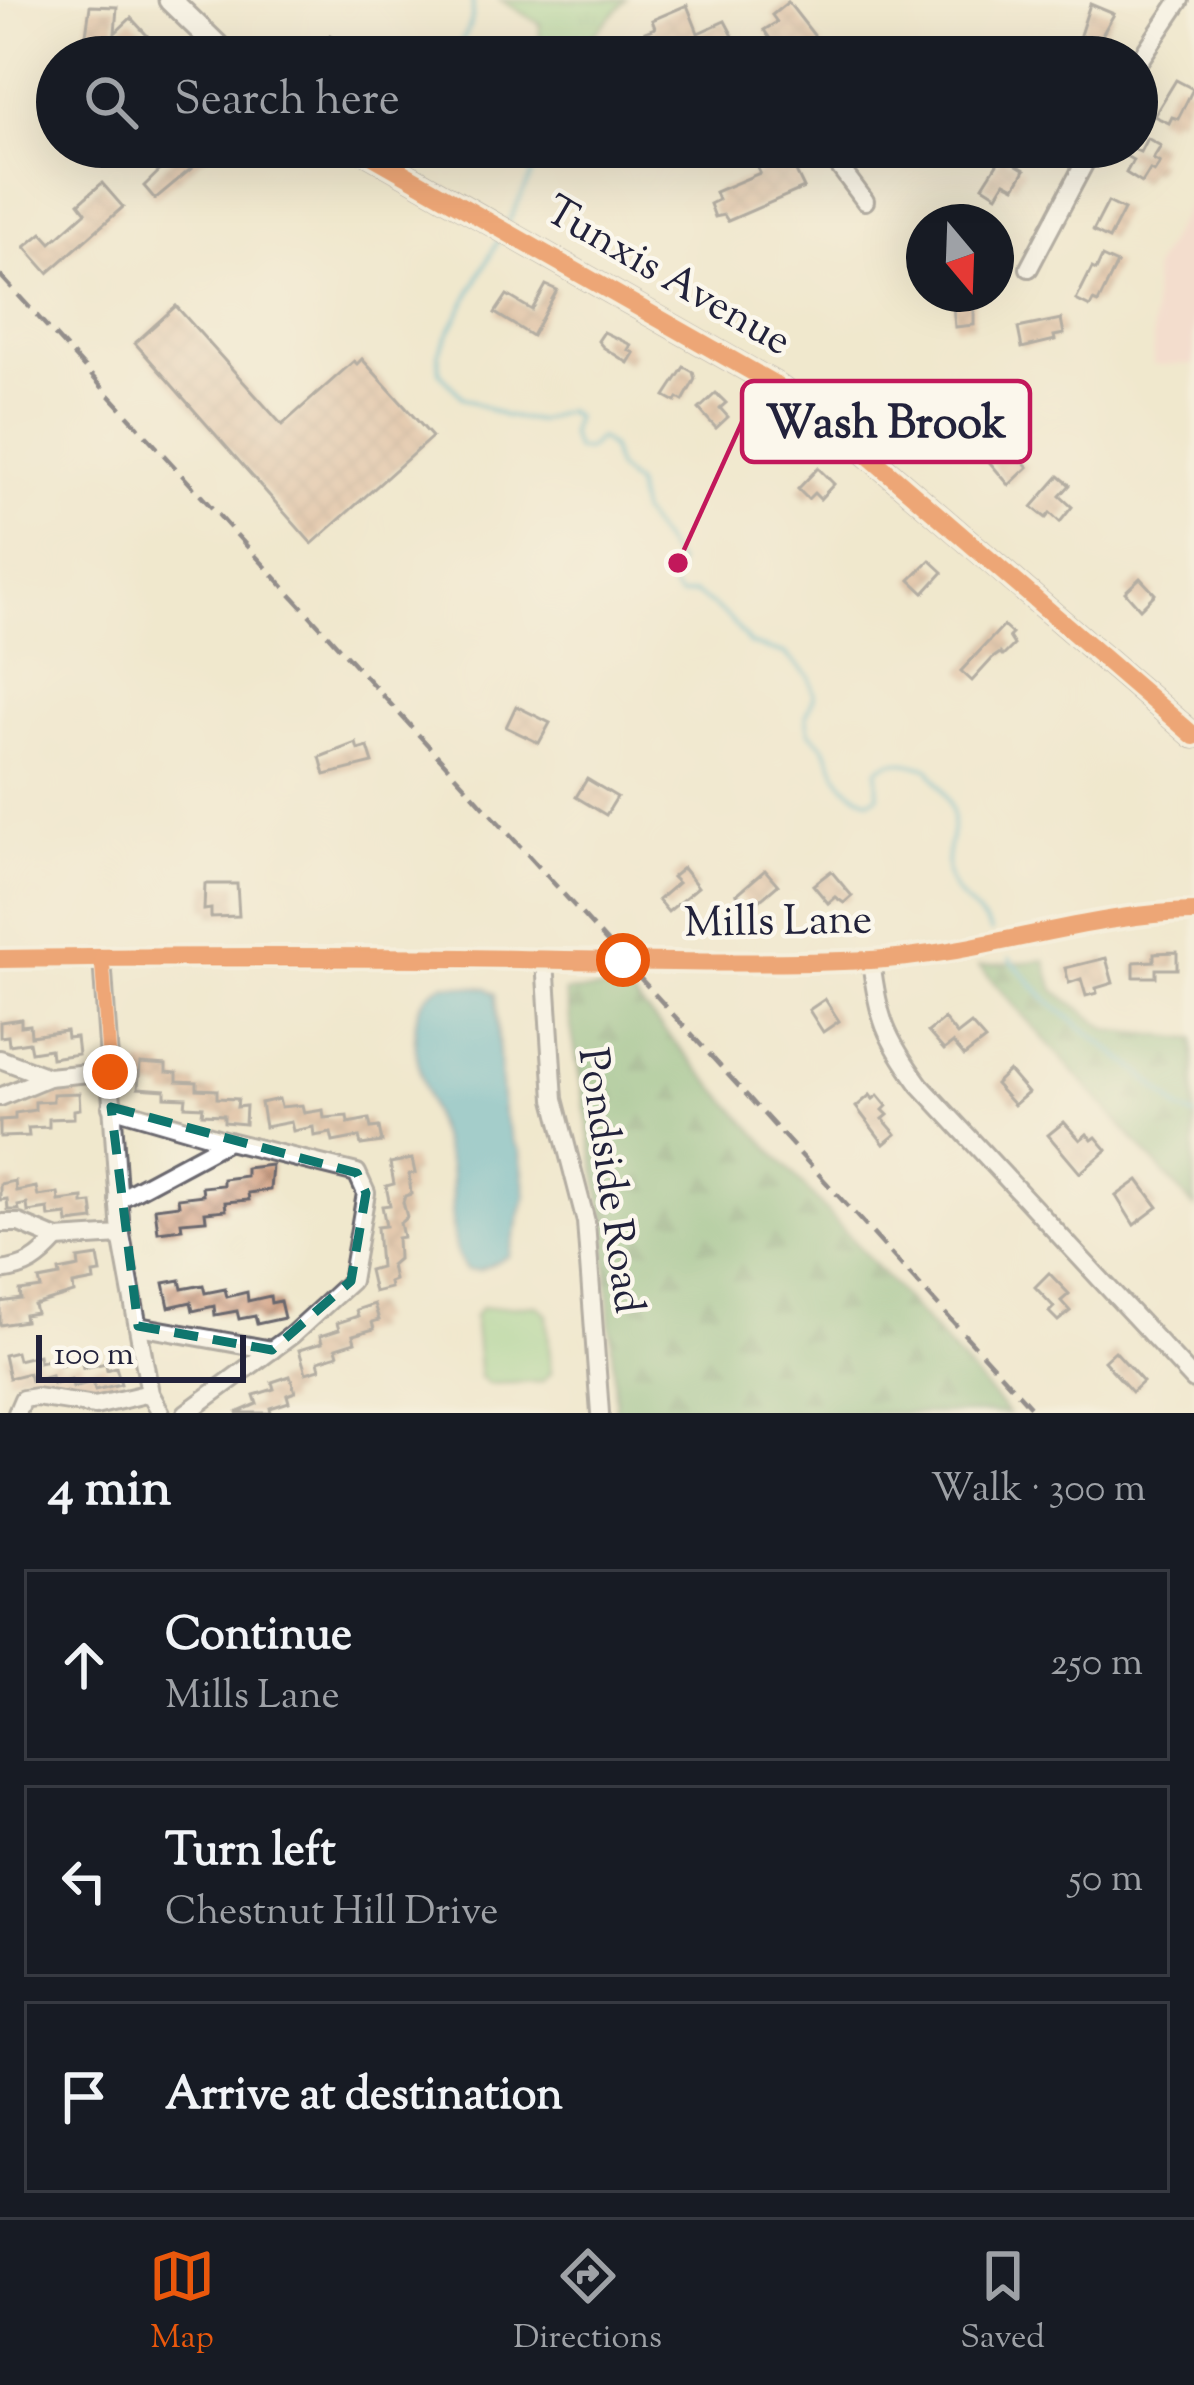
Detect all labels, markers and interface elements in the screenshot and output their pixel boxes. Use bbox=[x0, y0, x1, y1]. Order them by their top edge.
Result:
search box bbox=[36, 36, 1158, 168]
icon: search bbox=[78, 69, 144, 135]
text: Search here bbox=[174, 70, 400, 135]
street label: Tunxis Avenue bbox=[533, 183, 801, 373]
north arrow bbox=[906, 204, 1014, 312]
callout: Wash Brook bbox=[742, 381, 1030, 462]
text: Wash Brook bbox=[766, 394, 1007, 459]
street label: Mills Lane bbox=[683, 892, 873, 956]
route start bbox=[596, 933, 650, 987]
street label: Pondside Road bbox=[560, 1044, 656, 1318]
route end bbox=[83, 1045, 137, 1099]
scale bar bbox=[36, 1329, 246, 1382]
text: 100 m bbox=[54, 1332, 134, 1380]
text: 4 min bbox=[48, 1455, 171, 1528]
text: Walk · 300 m bbox=[931, 1463, 1146, 1519]
text: Continue bbox=[165, 1605, 352, 1670]
icon: ahead bbox=[51, 1632, 117, 1698]
text: 250 m bbox=[1050, 1637, 1143, 1693]
text: Mills Lane bbox=[165, 1670, 340, 1726]
text: Turn left bbox=[165, 1821, 336, 1886]
icon: left bbox=[51, 1848, 117, 1914]
text: 50 m bbox=[1068, 1853, 1143, 1909]
text: Chestnut Hill Drive bbox=[165, 1886, 498, 1942]
icon: arrive bbox=[51, 2064, 117, 2130]
text: Arrive at destination bbox=[165, 2065, 563, 2130]
tab: Map bbox=[149, 2243, 215, 2363]
tab: Directions bbox=[513, 2243, 662, 2363]
tab: Saved bbox=[960, 2243, 1045, 2363]

